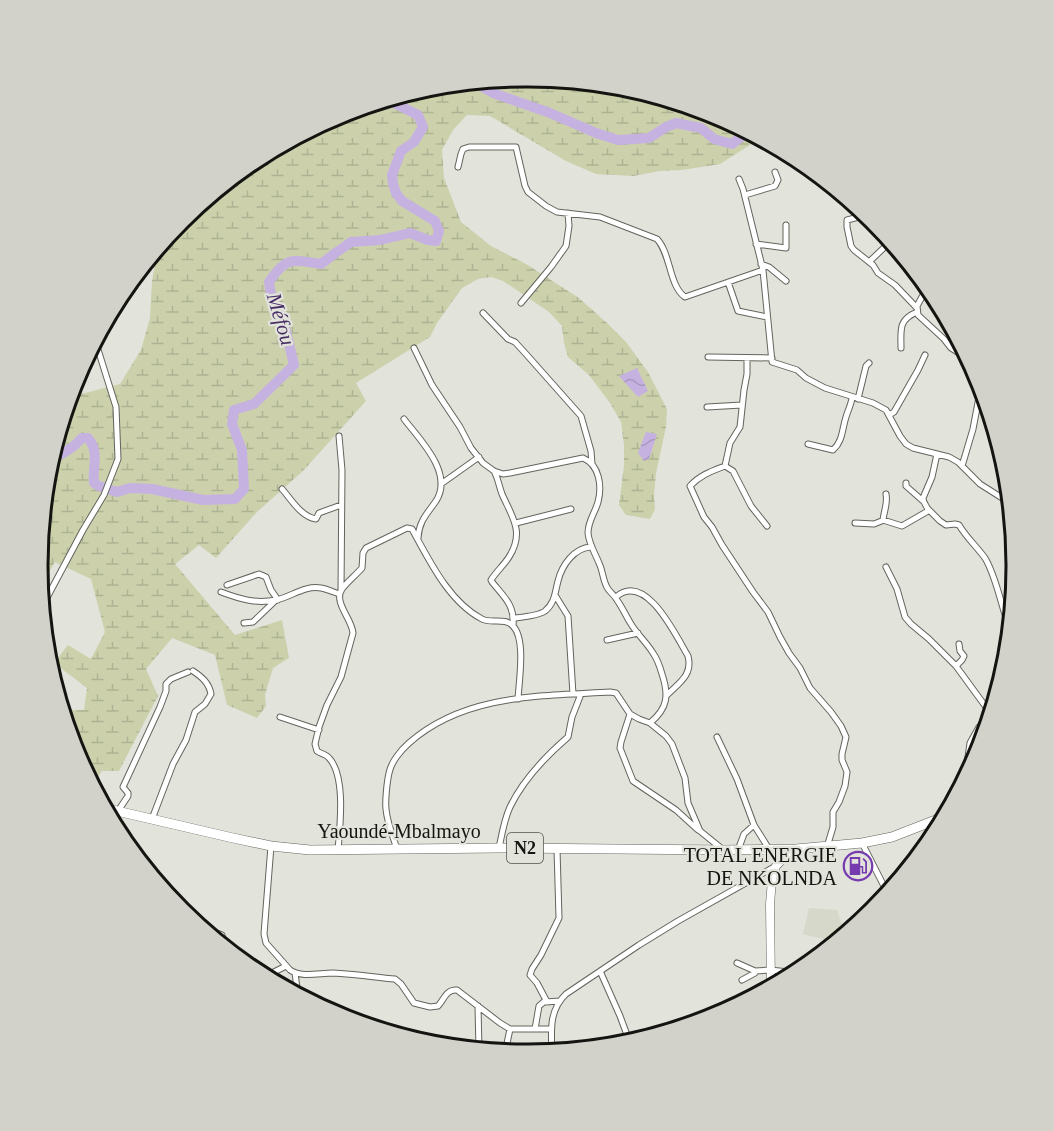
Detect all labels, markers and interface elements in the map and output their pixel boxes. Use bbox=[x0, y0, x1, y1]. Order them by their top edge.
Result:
water label: Méfou bbox=[261, 289, 300, 348]
street label: Yaoundé-Mbalmayo bbox=[317, 820, 481, 843]
road number: N2 bbox=[507, 833, 543, 863]
place label: TOTAL ENERGIE DE NKOLNDA bbox=[684, 844, 838, 889]
fuel station icon: TOTAL ENERGIE DE NKOLNDA bbox=[842, 850, 874, 882]

